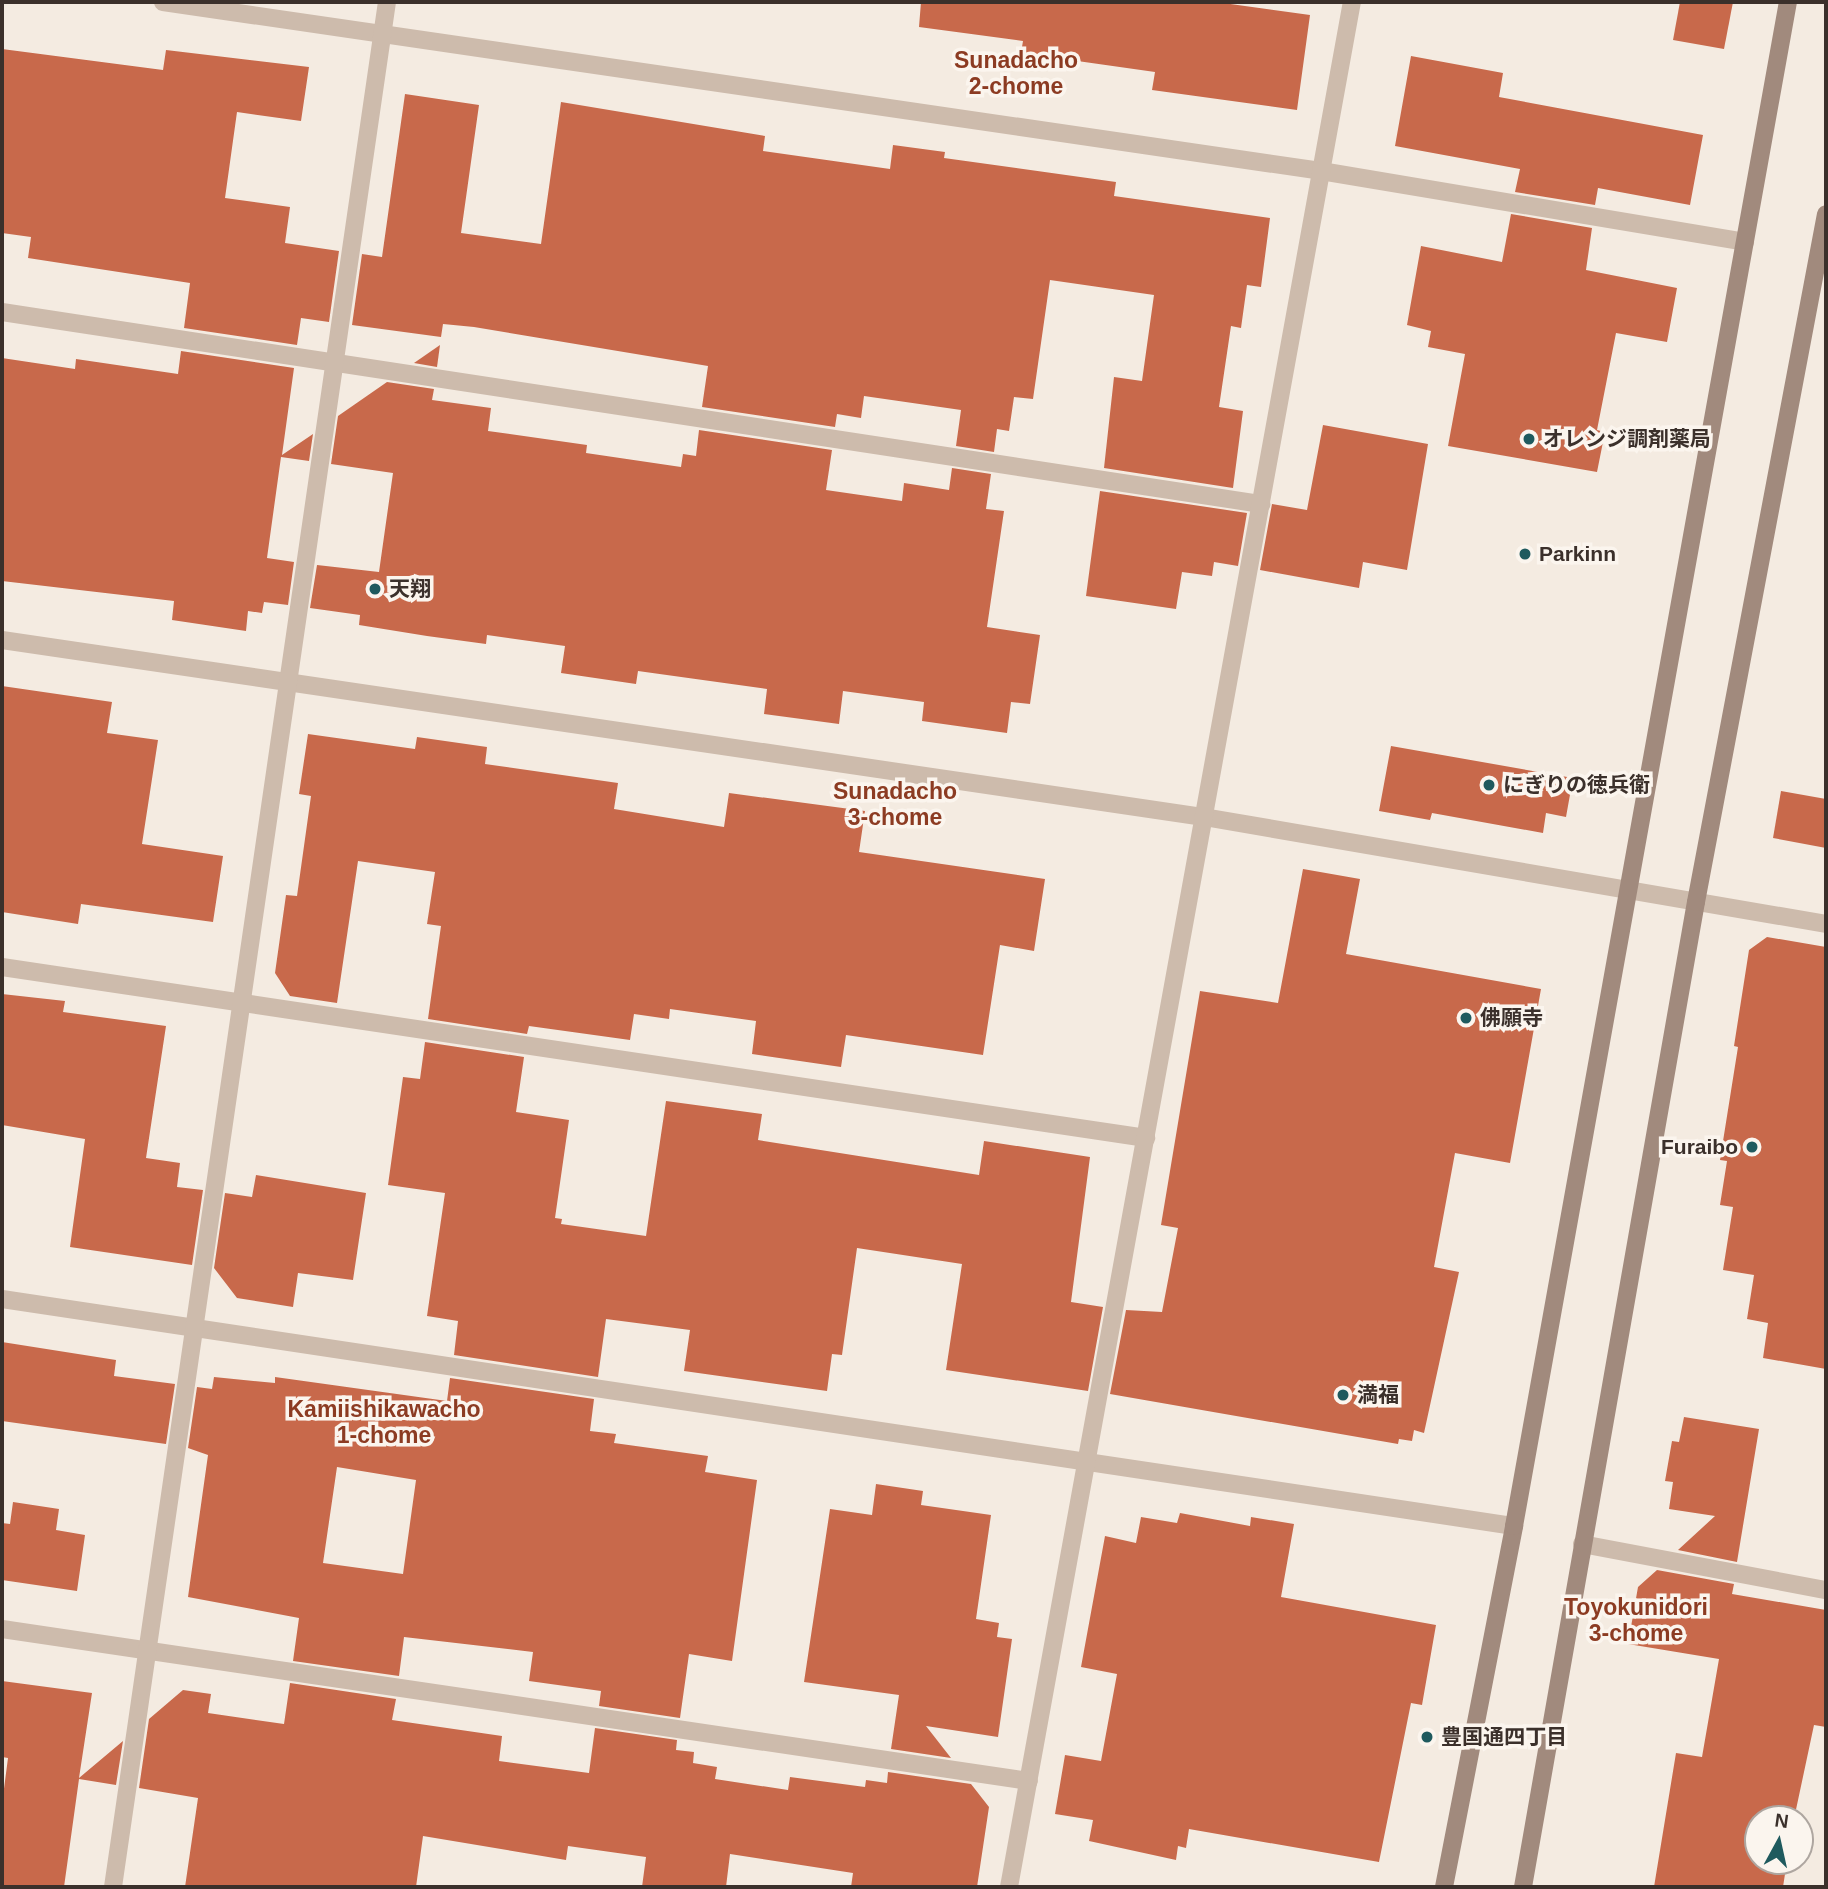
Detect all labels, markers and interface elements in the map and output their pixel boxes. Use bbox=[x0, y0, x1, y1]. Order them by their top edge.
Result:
district label: Sunadacho 2-chome bbox=[954, 46, 1078, 100]
place label: オレンジ調剤薬局 bbox=[1543, 426, 1711, 452]
marker: オレンジ調剤薬局 bbox=[1521, 431, 1537, 447]
place label: Parkinn bbox=[1539, 541, 1616, 567]
marker: Parkinn bbox=[1517, 546, 1533, 562]
place label: 天翔 bbox=[389, 576, 431, 602]
marker: 天翔 bbox=[367, 581, 383, 597]
place label: にぎりの徳兵衛 bbox=[1503, 772, 1650, 798]
district label: Sunadacho 3-chome bbox=[833, 777, 957, 831]
marker: にぎりの徳兵衛 bbox=[1481, 777, 1497, 793]
place label: 佛願寺 bbox=[1480, 1005, 1543, 1031]
marker: 佛願寺 bbox=[1458, 1010, 1474, 1026]
place label: Furaibo bbox=[1661, 1134, 1738, 1160]
marker: Furaibo bbox=[1744, 1139, 1760, 1155]
place label: 満福 bbox=[1357, 1382, 1399, 1408]
marker: 満福 bbox=[1335, 1387, 1351, 1403]
district label: Kamiishikawacho 1-chome bbox=[287, 1395, 481, 1449]
district label: Toyokunidori 3-chome bbox=[1564, 1593, 1708, 1647]
place label: 豊国通四丁目 bbox=[1441, 1724, 1567, 1750]
marker: 豊国通四丁目 bbox=[1419, 1729, 1435, 1745]
north arrow bbox=[1744, 1805, 1814, 1875]
text: N bbox=[1773, 1809, 1790, 1832]

